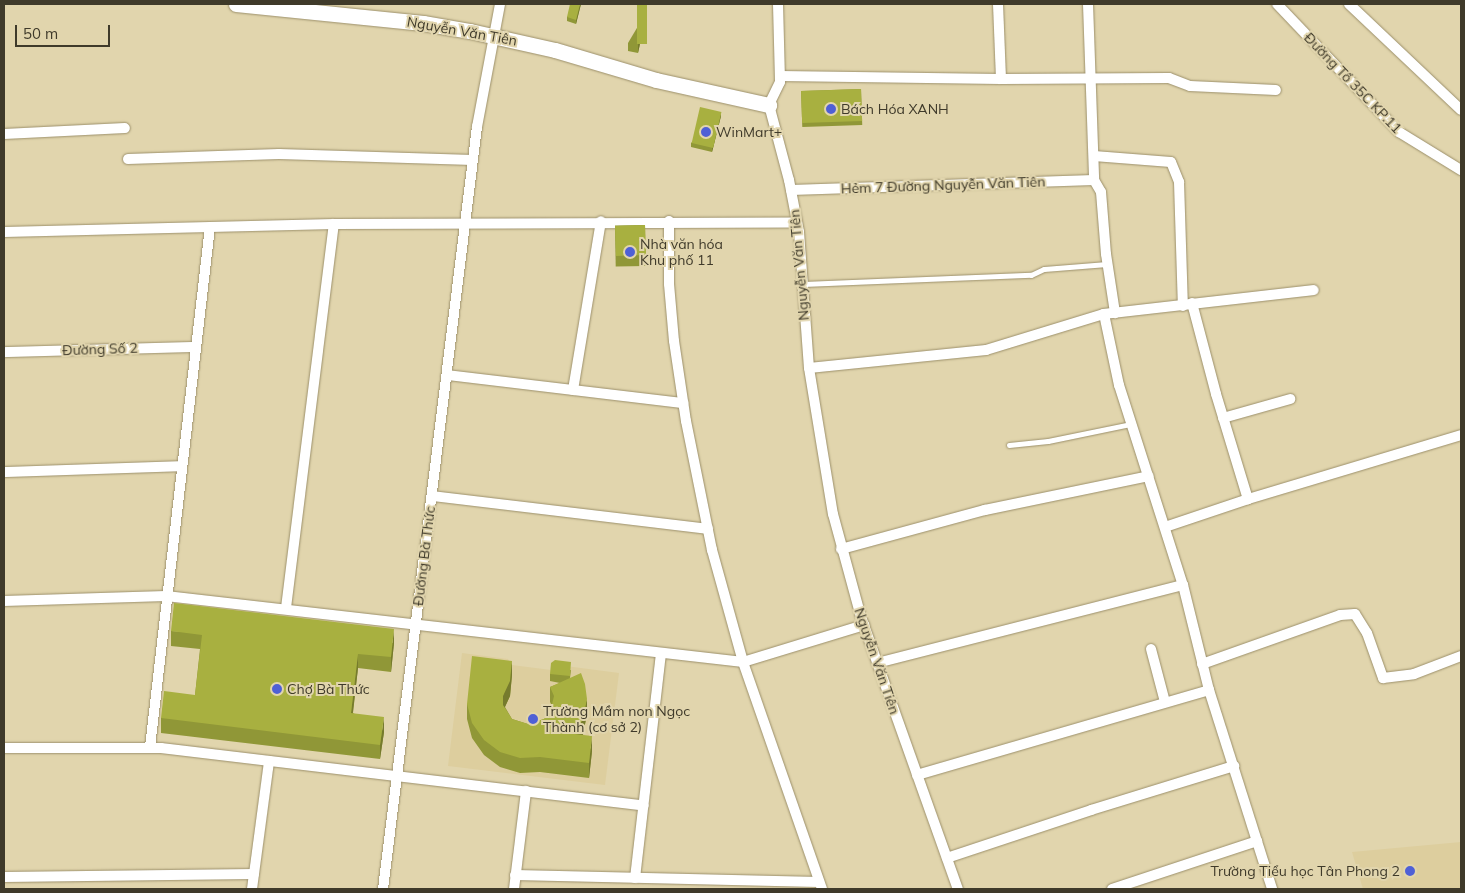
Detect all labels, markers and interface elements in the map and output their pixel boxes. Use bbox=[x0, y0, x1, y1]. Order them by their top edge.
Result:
street label: Nguyễn Văn Tiên bbox=[406, 13, 518, 49]
scale bar bbox=[18, 15, 112, 47]
text: 50 m bbox=[23, 24, 58, 43]
street label: Đường Tổ 35C KP.11 bbox=[1301, 29, 1405, 137]
place label: Bách Hóa XANH bbox=[841, 101, 949, 117]
marker: Bách Hóa XANH bbox=[825, 103, 837, 115]
place label: WinMart+ bbox=[716, 124, 782, 140]
marker: WinMart+ bbox=[700, 126, 712, 138]
street label: Hẻm 7 Đường Nguyễn Văn Tiên bbox=[840, 173, 1046, 197]
street label: Nguyễn Văn Tiên bbox=[786, 209, 812, 321]
place label: Nhà văn hóa Khu phố 11 bbox=[640, 236, 723, 268]
marker: Nhà văn hóa Khu phố 11 bbox=[624, 246, 636, 258]
street label: Đường Số 2 bbox=[62, 339, 138, 359]
street label: Đường Bà Thức bbox=[410, 505, 438, 607]
street label: Nguyễn Văn Tiên bbox=[851, 606, 903, 716]
place label: Chợ Bà Thức bbox=[287, 681, 370, 697]
marker: Chợ Bà Thức bbox=[271, 683, 283, 695]
place label: Trường Mầm non Ngọc Thành (cơ sở 2) bbox=[543, 703, 690, 736]
marker: Trường Mầm non Ngọc Thành (cơ sở 2) bbox=[527, 713, 539, 725]
place label: Trường Tiểu học Tân Phong 2 bbox=[1211, 863, 1400, 879]
marker: Trường Tiểu học Tân Phong 2 bbox=[1404, 865, 1416, 877]

